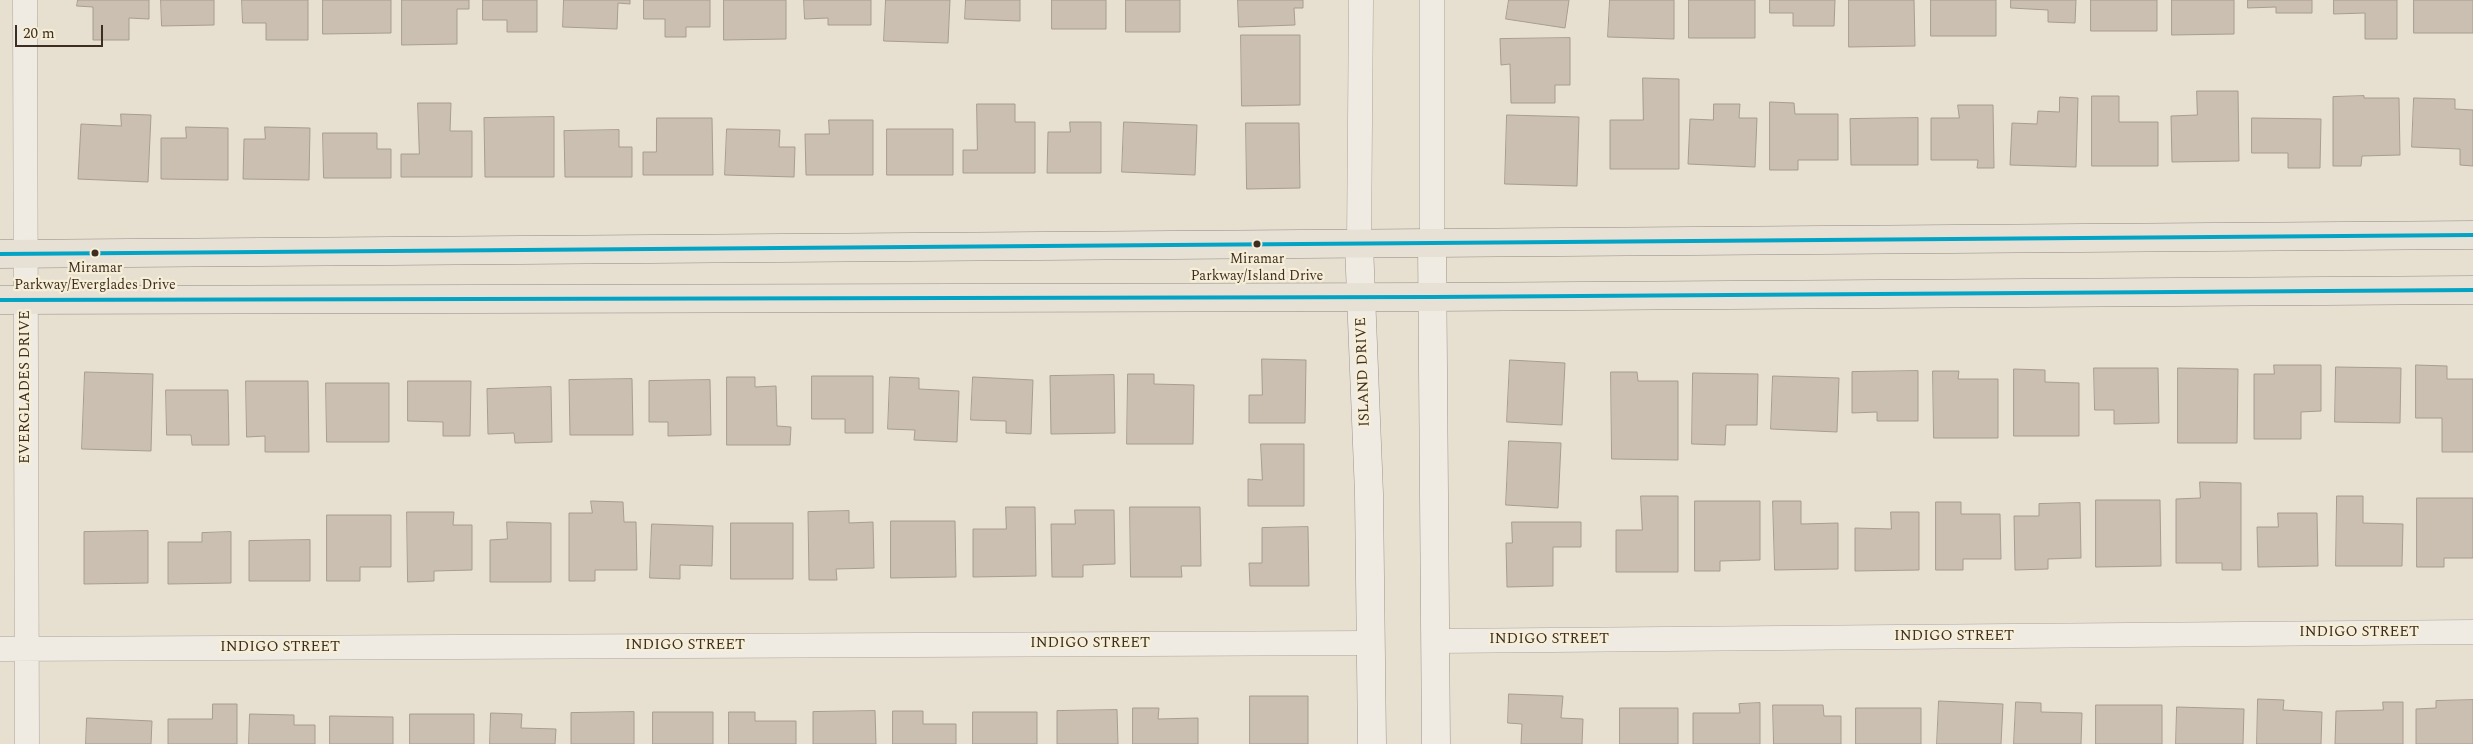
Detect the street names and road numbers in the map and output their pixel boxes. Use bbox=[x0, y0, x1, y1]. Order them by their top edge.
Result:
street label: EVERGLADES DRIVE bbox=[17, 310, 35, 464]
street label: ISLAND DRIVE bbox=[1353, 317, 1375, 427]
street label: INDIGO STREET bbox=[2299, 624, 2419, 642]
street label: INDIGO STREET bbox=[1894, 628, 2014, 646]
street label: INDIGO STREET bbox=[1489, 631, 1609, 649]
street label: INDIGO STREET bbox=[1030, 635, 1150, 653]
street label: INDIGO STREET bbox=[625, 637, 745, 655]
street label: INDIGO STREET bbox=[220, 639, 340, 657]

